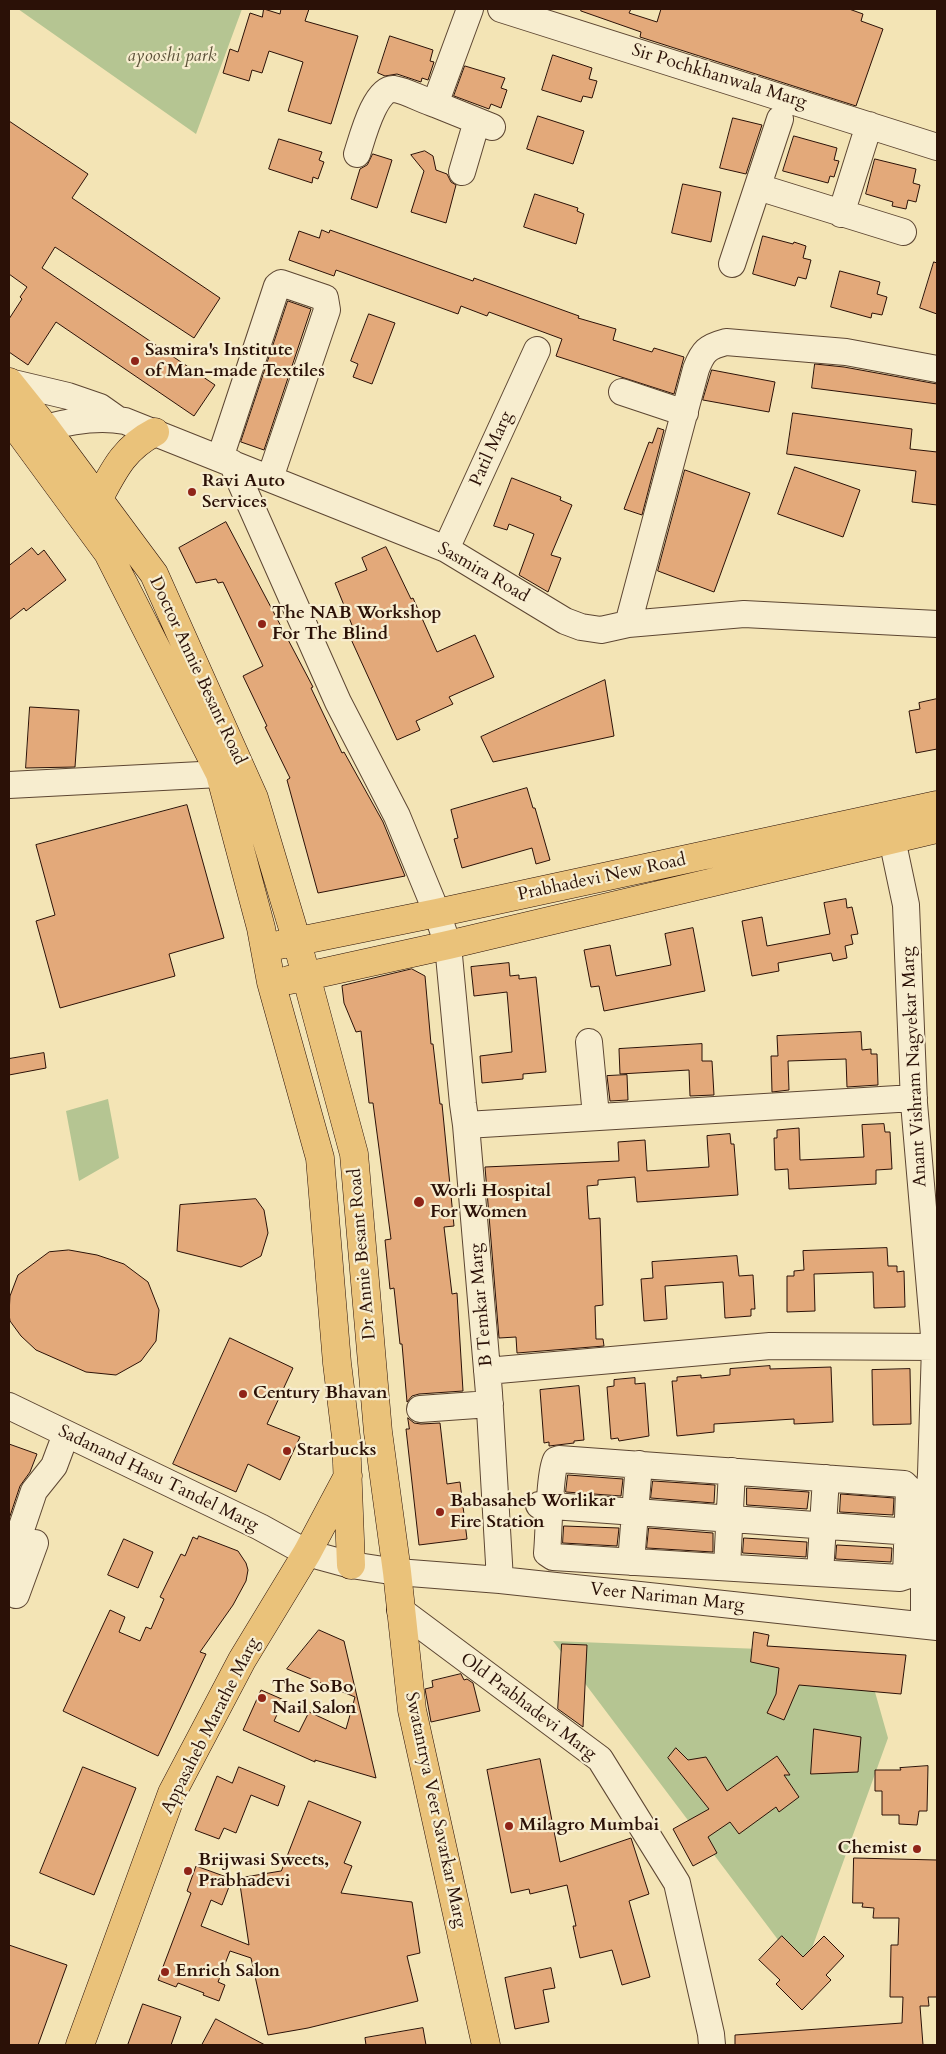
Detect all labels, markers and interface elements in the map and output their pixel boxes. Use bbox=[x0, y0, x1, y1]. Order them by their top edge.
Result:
street label: Sir Pochkhanwala Marg bbox=[629, 40, 809, 114]
park label: ayooshi park bbox=[128, 46, 216, 68]
place label: Sasmira's Institute of Man-made Textiles bbox=[145, 340, 325, 382]
marker: Sasmira's Institute of Man-made Textiles bbox=[129, 355, 141, 367]
street label: Patil Marg bbox=[466, 408, 518, 490]
place label: Ravi Auto Services bbox=[202, 471, 285, 514]
marker: Ravi Auto Services bbox=[186, 486, 198, 498]
street label: Sasmira Road bbox=[434, 538, 532, 608]
street label: Doctor Annie Besant Road bbox=[144, 573, 250, 769]
place label: The NAB Workshop For The Blind bbox=[272, 603, 441, 646]
marker: The NAB Workshop For The Blind bbox=[256, 618, 268, 630]
street label: Prabhadevi New Road bbox=[516, 850, 688, 906]
street label: Anant Vishram Nagvekar Marg bbox=[898, 946, 932, 1188]
street label: Dr Annie Besant Road bbox=[345, 1167, 381, 1341]
place label: Worli Hospital For Women bbox=[430, 1181, 551, 1224]
marker: Worli Hospital For Women bbox=[412, 1195, 426, 1209]
street label: B Temkar Marg bbox=[466, 1242, 498, 1368]
place label: Century Bhavan bbox=[253, 1383, 388, 1405]
marker: Century Bhavan bbox=[237, 1388, 249, 1400]
street label: Sadanand Hasu Tandel Marg bbox=[54, 1421, 262, 1537]
place label: Starbucks bbox=[297, 1440, 377, 1462]
marker: Starbucks bbox=[281, 1445, 293, 1457]
place label: Babasaheb Worlikar Fire Station bbox=[450, 1491, 616, 1534]
marker: Babasaheb Worlikar Fire Station bbox=[434, 1506, 446, 1518]
street label: Veer Nariman Marg bbox=[589, 1579, 745, 1617]
street label: Appasaheb Marathe Marg bbox=[157, 1634, 265, 1818]
street label: Old Prabhadevi Marg bbox=[456, 1649, 600, 1765]
place label: The SoBo Nail Salon bbox=[272, 1677, 357, 1720]
street label: Swatantrya Veer Savarkar Marg bbox=[399, 1690, 471, 1930]
marker: The SoBo Nail Salon bbox=[256, 1692, 268, 1704]
place label: Milagro Mumbai bbox=[519, 1815, 659, 1837]
marker: Milagro Mumbai bbox=[503, 1820, 515, 1832]
place label: Chemist bbox=[838, 1838, 907, 1860]
marker: Chemist bbox=[911, 1843, 923, 1855]
place label: Brijwasi Sweets, Prabhadevi bbox=[198, 1850, 329, 1892]
marker: Brijwasi Sweets, Prabhadevi bbox=[182, 1865, 194, 1877]
place label: Enrich Salon bbox=[175, 1961, 280, 1983]
marker: Enrich Salon bbox=[159, 1966, 171, 1978]

